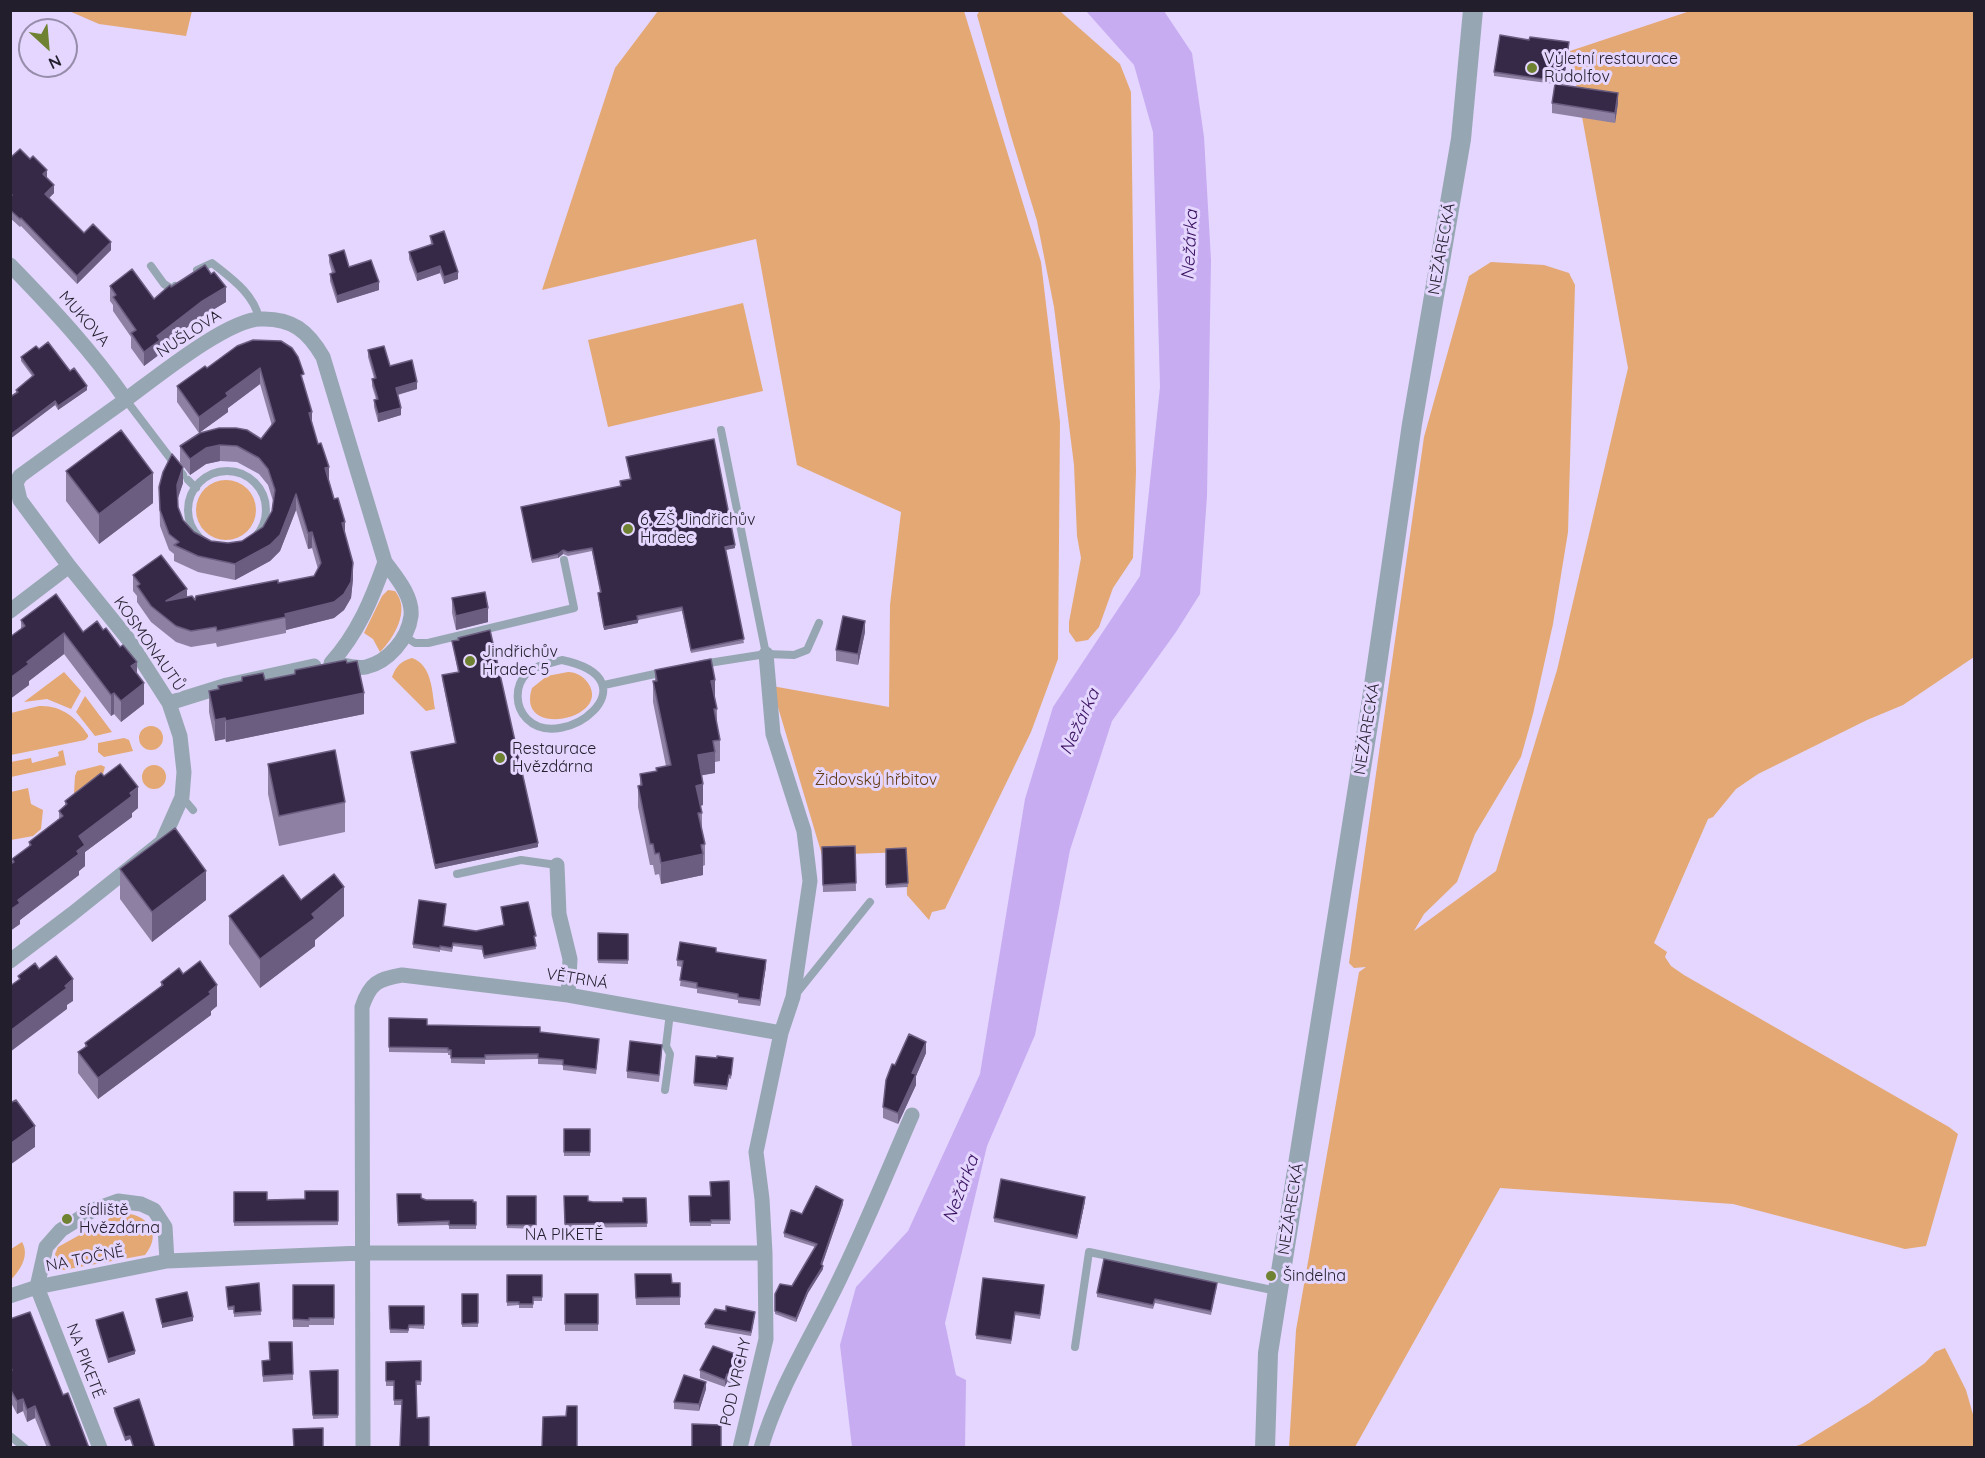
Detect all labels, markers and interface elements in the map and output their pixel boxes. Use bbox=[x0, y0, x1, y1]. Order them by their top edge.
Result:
north arrow bbox=[18, 18, 78, 78]
place label: Výletní restaurace Rudolfov bbox=[1544, 49, 1678, 87]
text: N bbox=[45, 51, 65, 74]
marker: Výletní restaurace Rudolfov bbox=[1525, 61, 1539, 75]
street label: NEŽÁRECKÁ bbox=[1424, 202, 1460, 296]
water label: Nežárka bbox=[1177, 209, 1203, 281]
street label: MUKOVA bbox=[55, 287, 113, 351]
street label: NUŠLOVA bbox=[153, 306, 225, 362]
place label: 6. ZŠ Jindřichův Hradec bbox=[640, 510, 756, 548]
marker: 6. ZŠ Jindřichův Hradec bbox=[621, 522, 635, 536]
street label: KOSMONAUTŮ bbox=[109, 593, 189, 695]
place label: Jindřichův Hradec 5 bbox=[482, 642, 558, 680]
marker: Jindřichův Hradec 5 bbox=[463, 654, 477, 668]
street label: NEŽÁRECKÁ bbox=[1350, 682, 1384, 776]
water label: Nežárka bbox=[1055, 686, 1105, 758]
place label: Restaurace Hvězdárna bbox=[512, 739, 596, 777]
marker: Restaurace Hvězdárna bbox=[493, 751, 507, 765]
park label: Židovský hřbitov bbox=[815, 770, 937, 790]
street label: VĚTRNÁ bbox=[545, 965, 609, 993]
water label: Nežárka bbox=[938, 1152, 984, 1226]
street label: NEŽÁRECKÁ bbox=[1274, 1162, 1308, 1256]
place label: sídliště Hvězdárna bbox=[79, 1200, 160, 1238]
marker: sídliště Hvězdárna bbox=[60, 1212, 74, 1226]
street label: NA PIKETĚ bbox=[525, 1225, 603, 1245]
street label: NA TOČNĚ bbox=[44, 1242, 126, 1276]
place label: Šindelna bbox=[1283, 1266, 1346, 1286]
marker: Šindelna bbox=[1264, 1269, 1278, 1283]
street label: NA PIKETĚ bbox=[62, 1321, 108, 1401]
street label: POD VRCHY bbox=[717, 1336, 755, 1428]

